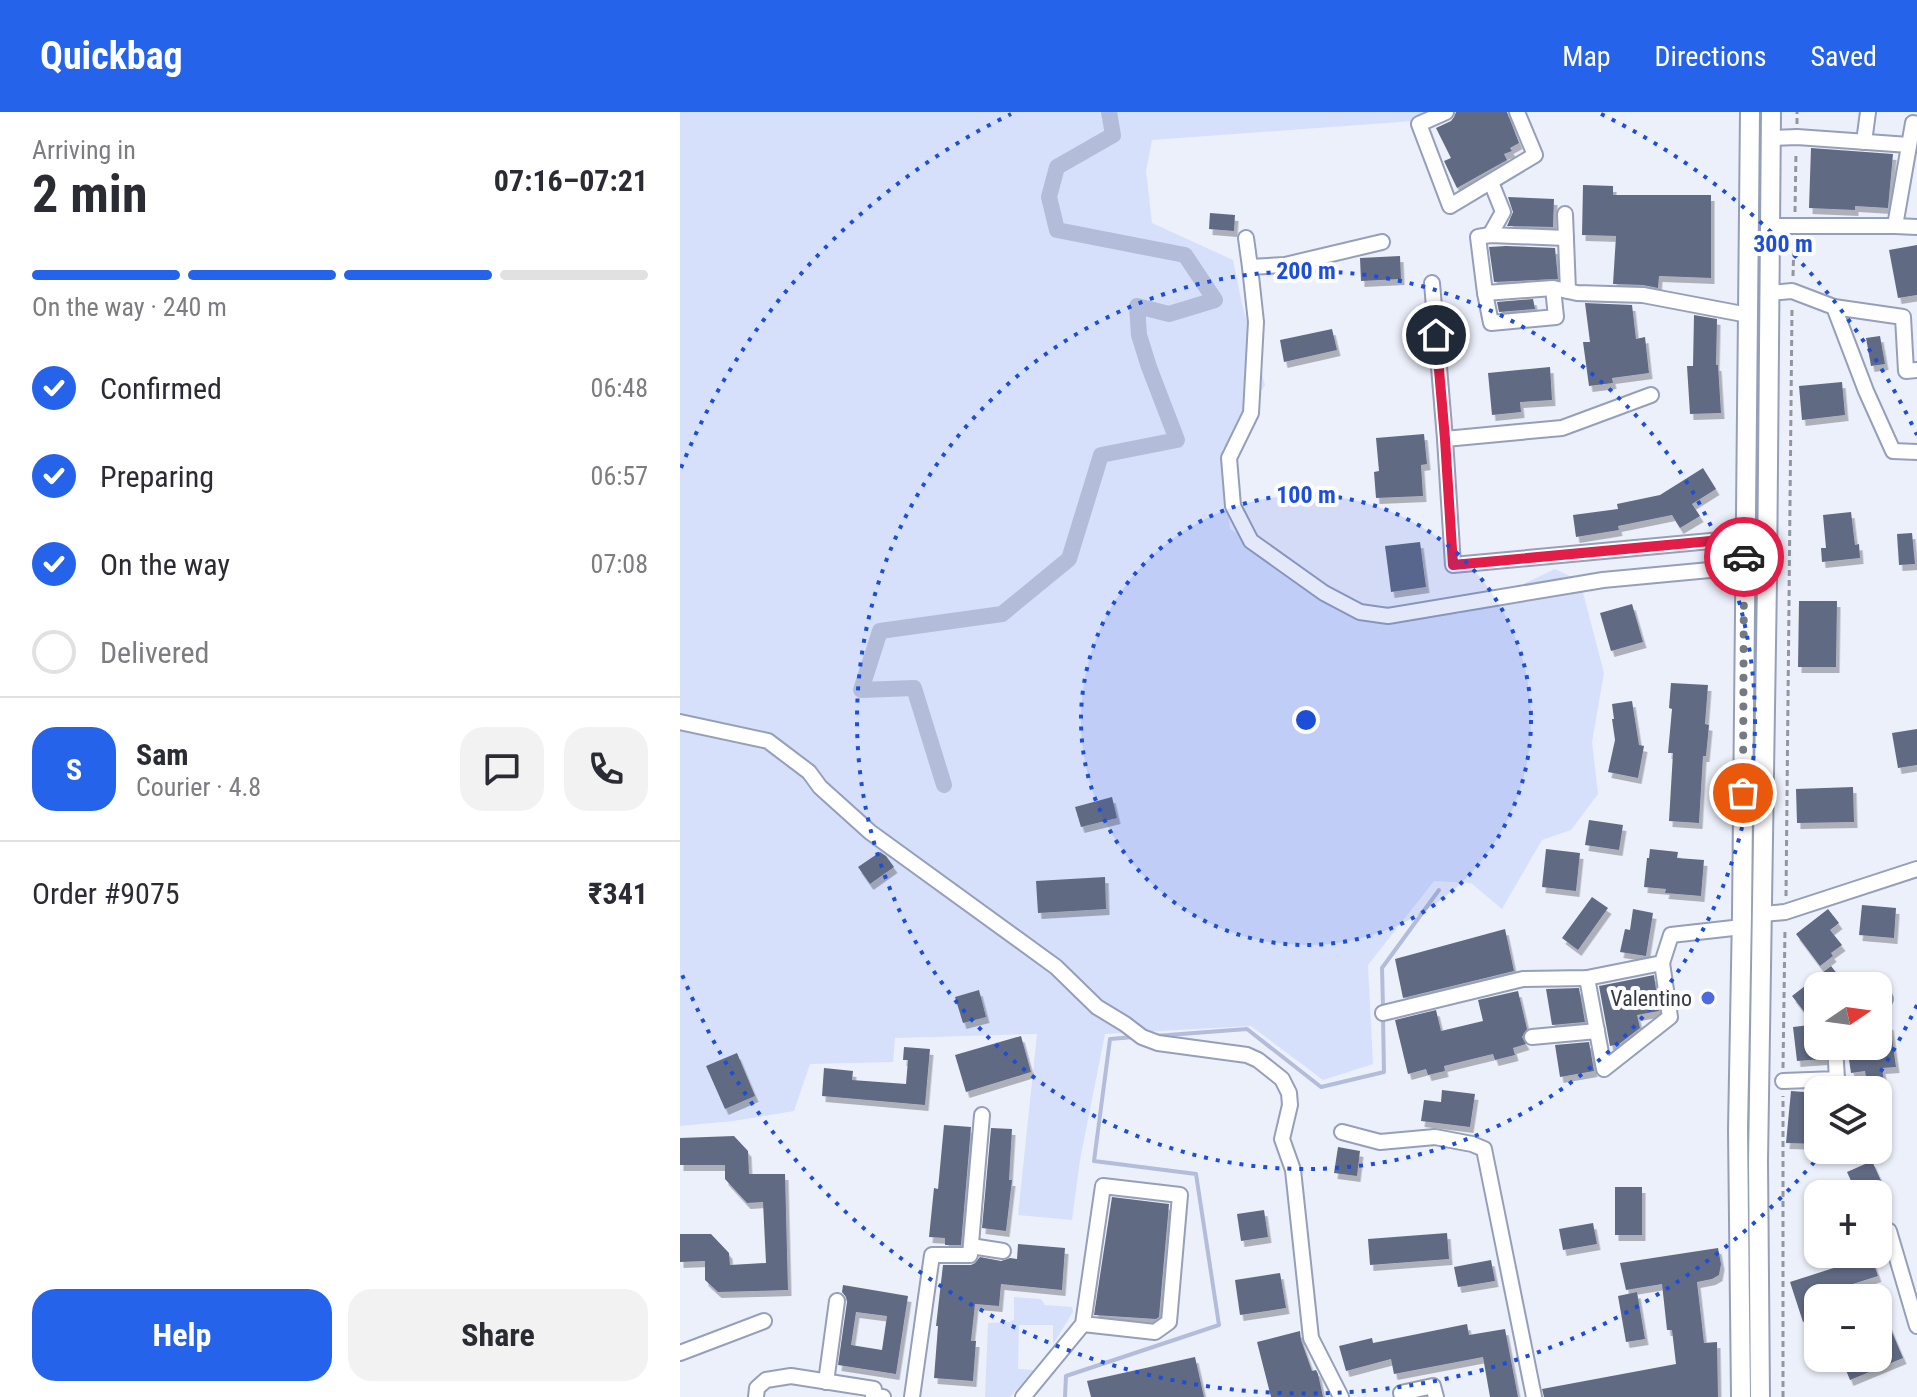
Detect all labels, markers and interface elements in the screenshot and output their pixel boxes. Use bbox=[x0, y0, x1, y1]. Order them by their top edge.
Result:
text: Quickbag bbox=[40, 34, 183, 78]
text: Map bbox=[1562, 40, 1611, 73]
text: Directions bbox=[1655, 40, 1766, 73]
text: Saved bbox=[1810, 40, 1877, 73]
text: Arriving in bbox=[32, 135, 136, 165]
text: 07:16–07:21 bbox=[494, 163, 648, 198]
text: 2 min bbox=[32, 164, 148, 225]
text: 300 m bbox=[1753, 230, 1813, 258]
text: 200 m bbox=[1276, 257, 1336, 285]
text: On the way · 240 m bbox=[32, 292, 227, 322]
pin bbox=[1402, 301, 1470, 369]
icon: home bbox=[1414, 313, 1458, 357]
icon: check bbox=[32, 366, 76, 410]
text: Confirmed bbox=[100, 371, 222, 406]
text: 06:48 bbox=[591, 373, 648, 403]
icon: check bbox=[32, 454, 76, 498]
text: Preparing bbox=[100, 459, 214, 494]
text: 06:57 bbox=[591, 461, 648, 491]
text: 100 m bbox=[1276, 481, 1336, 509]
courier bbox=[1704, 517, 1784, 597]
icon: car bbox=[1722, 535, 1766, 579]
icon: check bbox=[32, 542, 76, 586]
text: On the way bbox=[100, 547, 230, 582]
text: 07:08 bbox=[591, 549, 648, 579]
text: Delivered bbox=[100, 635, 209, 670]
centre of rings bbox=[1292, 706, 1320, 734]
button: chat bbox=[460, 727, 544, 811]
button: phone bbox=[564, 727, 648, 811]
text: Sam bbox=[136, 737, 189, 772]
text: S bbox=[66, 752, 82, 787]
pin bbox=[1709, 759, 1777, 827]
icon: bag bbox=[1721, 771, 1765, 815]
text: Courier · 4.8 bbox=[136, 772, 261, 802]
text: Order #9075 bbox=[32, 876, 180, 911]
text: ₹341 bbox=[588, 876, 648, 911]
north arrow bbox=[1804, 972, 1892, 1060]
map controls bbox=[1804, 972, 1892, 1372]
place label: Valentino bbox=[1610, 986, 1692, 1011]
marker: Valentino bbox=[1699, 989, 1717, 1007]
button: layers bbox=[1804, 1076, 1892, 1164]
button: + bbox=[1804, 1180, 1892, 1268]
button: − bbox=[1804, 1284, 1892, 1372]
button: Help bbox=[32, 1289, 332, 1381]
button: Share bbox=[348, 1289, 648, 1381]

